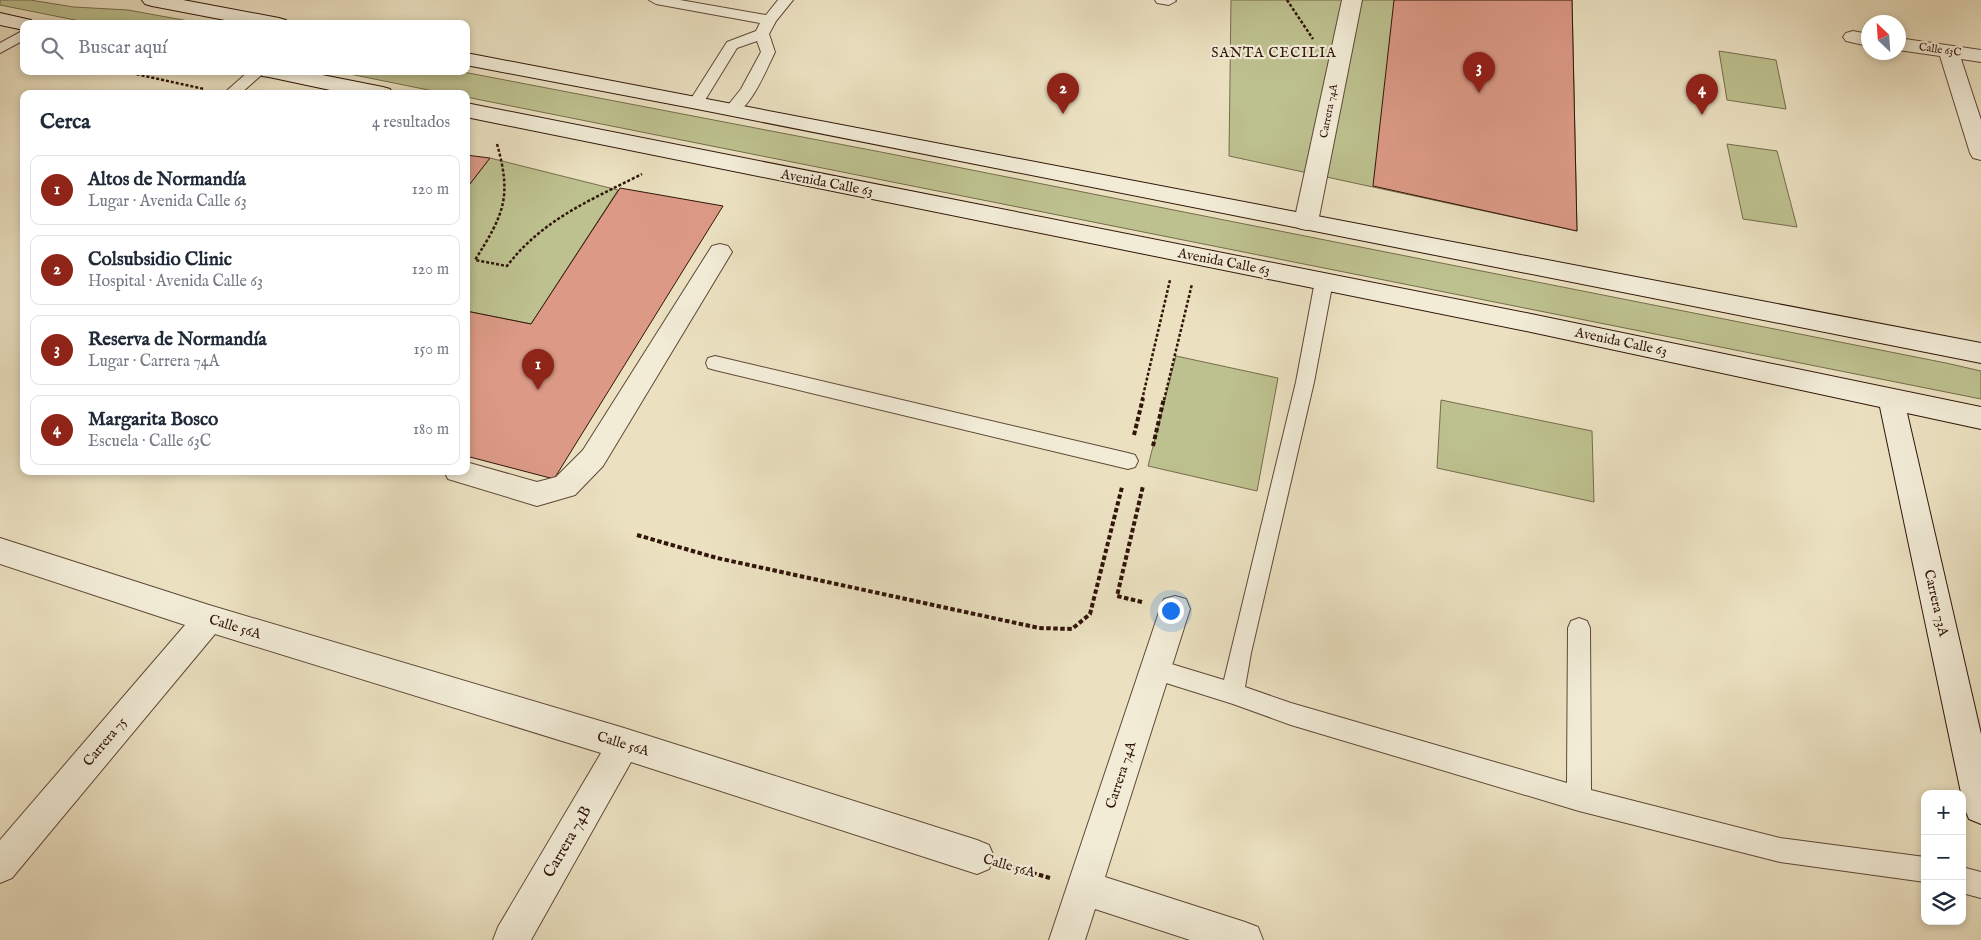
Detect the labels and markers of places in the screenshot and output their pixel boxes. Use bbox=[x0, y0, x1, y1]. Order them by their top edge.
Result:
pin: 3 bbox=[1463, 52, 1495, 93]
pin: 2 bbox=[1047, 73, 1079, 114]
pin: 4 bbox=[1686, 74, 1718, 115]
pin: 1 bbox=[522, 349, 554, 390]

